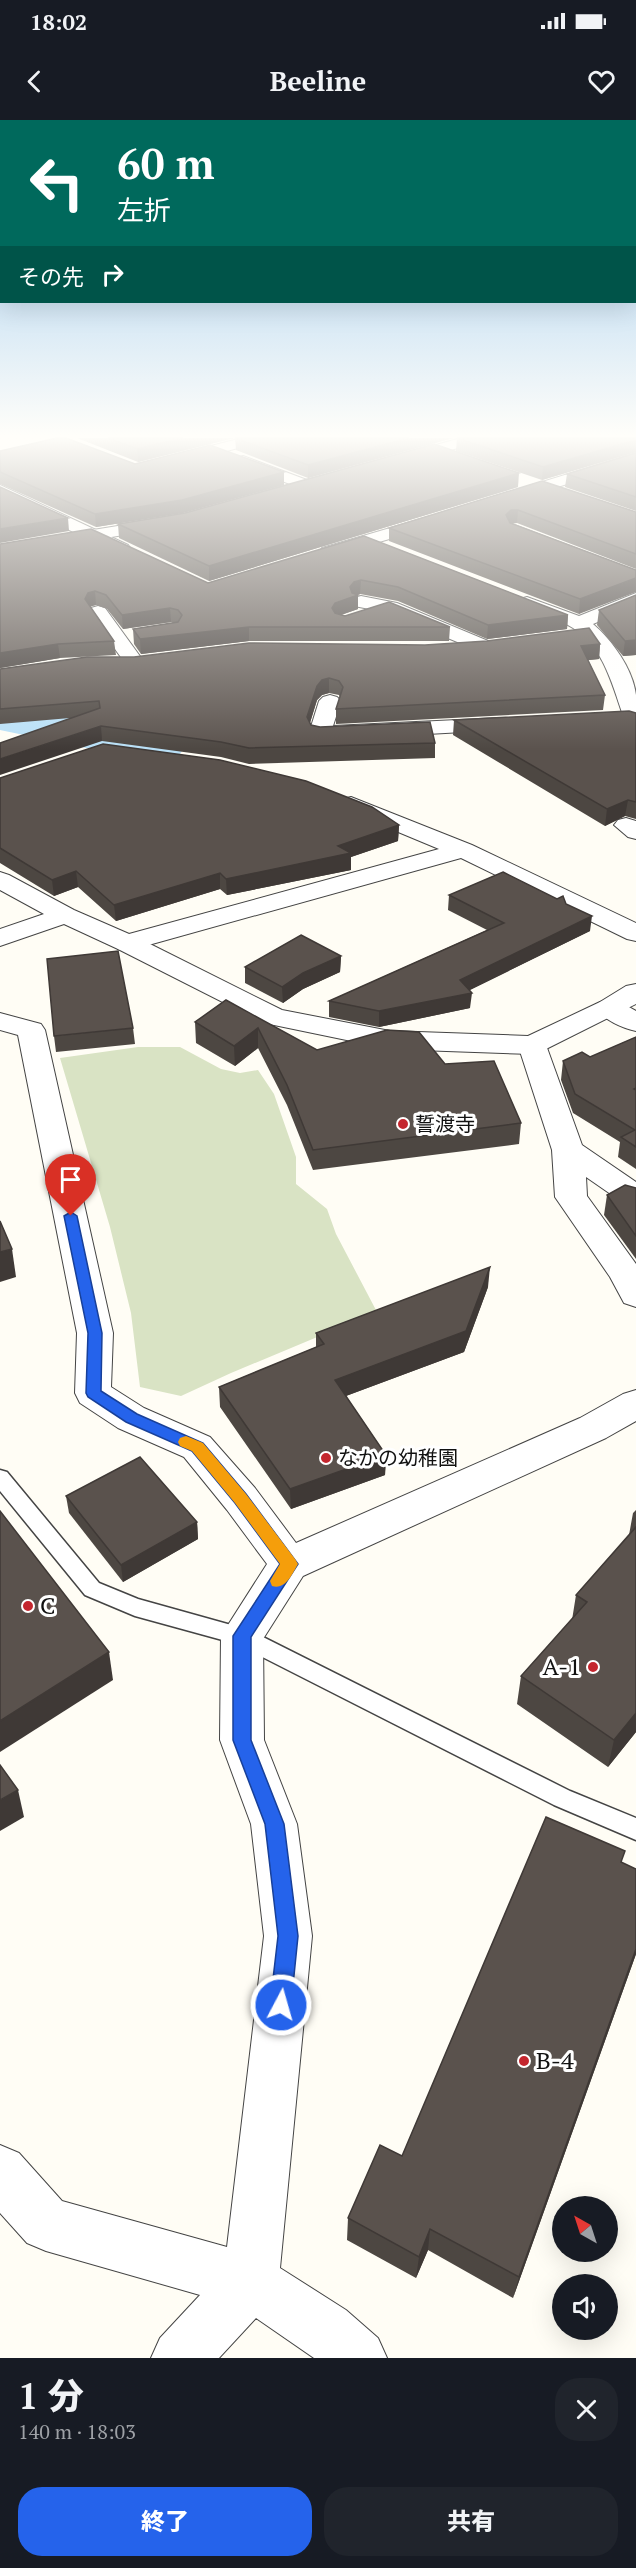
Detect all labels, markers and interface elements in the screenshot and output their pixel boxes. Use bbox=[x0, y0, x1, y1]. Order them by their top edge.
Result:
text: 18:02 bbox=[30, 7, 87, 36]
text: Beeline bbox=[270, 63, 366, 99]
icon: back bbox=[18, 65, 51, 98]
icon: heart bbox=[585, 65, 618, 98]
text: 60 m bbox=[117, 135, 215, 191]
icon: left bbox=[18, 144, 96, 222]
text: 左折 bbox=[117, 192, 171, 228]
icon: right bbox=[96, 258, 129, 291]
text: その先 bbox=[18, 262, 84, 291]
place label: 誓渡寺 bbox=[415, 1110, 475, 1137]
marker: 誓渡寺 bbox=[396, 1117, 410, 1131]
pin bbox=[45, 1154, 96, 1216]
icon: arrive bbox=[54, 1163, 87, 1196]
place label: なかの幼稚園 bbox=[338, 1444, 458, 1471]
marker: なかの幼稚園 bbox=[319, 1451, 333, 1465]
place label: C bbox=[40, 1589, 55, 1621]
marker: C bbox=[21, 1599, 35, 1613]
place label: A-1 bbox=[543, 1650, 581, 1682]
marker: A-1 bbox=[586, 1660, 600, 1674]
position arrow bbox=[249, 1973, 313, 2037]
place label: B-4 bbox=[536, 2044, 574, 2076]
marker: B-4 bbox=[517, 2054, 531, 2068]
north arrow bbox=[552, 2196, 618, 2262]
map controls bbox=[552, 2196, 618, 2340]
button: sound bbox=[552, 2274, 618, 2340]
text: 1 分 bbox=[18, 2372, 84, 2419]
button: close bbox=[555, 2378, 618, 2441]
text: 140 m · 18:03 bbox=[18, 2418, 136, 2445]
button: 終了 bbox=[18, 2487, 312, 2556]
button: 共有 bbox=[324, 2487, 618, 2556]

